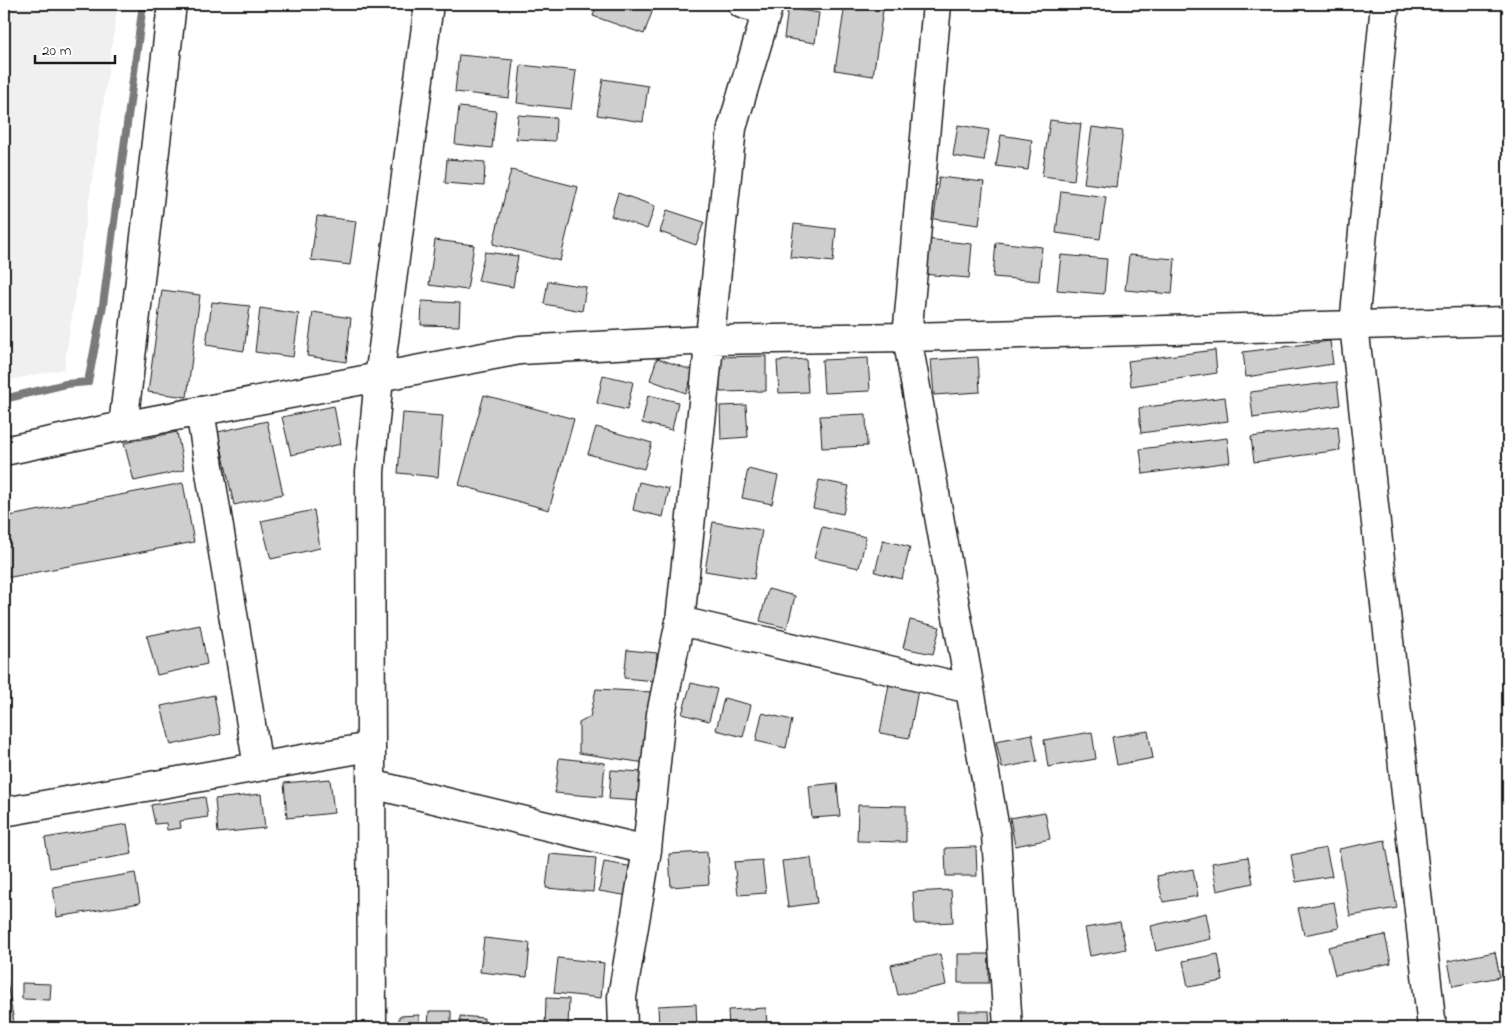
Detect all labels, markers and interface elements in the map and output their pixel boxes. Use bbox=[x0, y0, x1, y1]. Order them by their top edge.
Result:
scale bar bbox=[35, 32, 115, 64]
text: 20 m bbox=[42, 40, 72, 62]

